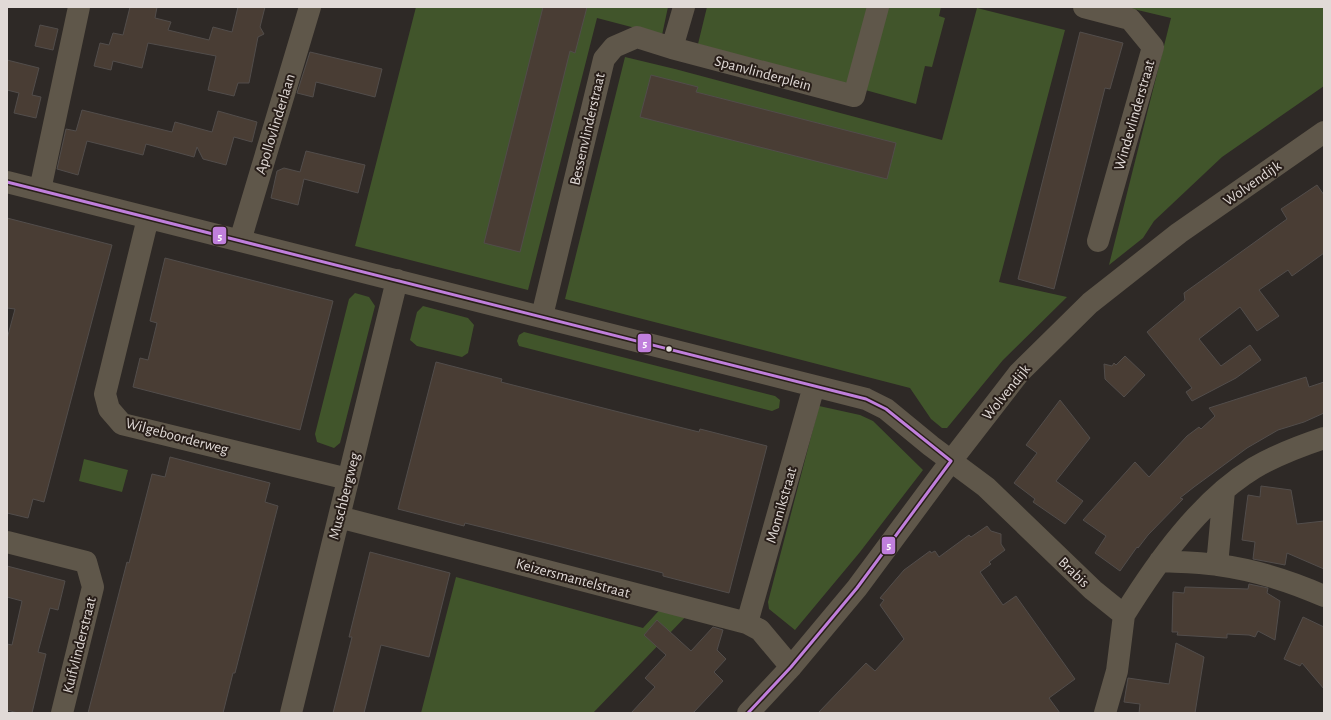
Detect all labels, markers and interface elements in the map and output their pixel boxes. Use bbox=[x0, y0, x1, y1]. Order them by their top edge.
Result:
street label: Spanvlinderplein bbox=[713, 53, 813, 94]
street label: Windevlinderstraat bbox=[1112, 58, 1157, 172]
street label: Bessenvlinderstraat bbox=[567, 71, 608, 187]
street label: Apollovlinderlaan bbox=[253, 72, 298, 176]
street label: Wolvendijk bbox=[1221, 158, 1284, 209]
line badge: 5 bbox=[212, 226, 227, 245]
text: 5 bbox=[218, 231, 223, 242]
line badge: 5 bbox=[637, 333, 652, 353]
text: 5 bbox=[643, 338, 648, 349]
unlabelled marker bbox=[664, 344, 674, 354]
street label: Wolvendijk bbox=[980, 362, 1033, 423]
street label: Wilgeboorderweg bbox=[124, 416, 231, 458]
street label: Muschbergweg bbox=[326, 450, 363, 541]
street label: Monnikstraat bbox=[763, 465, 800, 545]
line badge: 5 bbox=[881, 536, 896, 555]
text: 5 bbox=[887, 540, 892, 551]
street label: Brabis bbox=[1055, 554, 1092, 590]
street label: Keizersmantelstraat bbox=[514, 556, 632, 601]
street label: Kuifvlinderstraat bbox=[60, 595, 99, 695]

